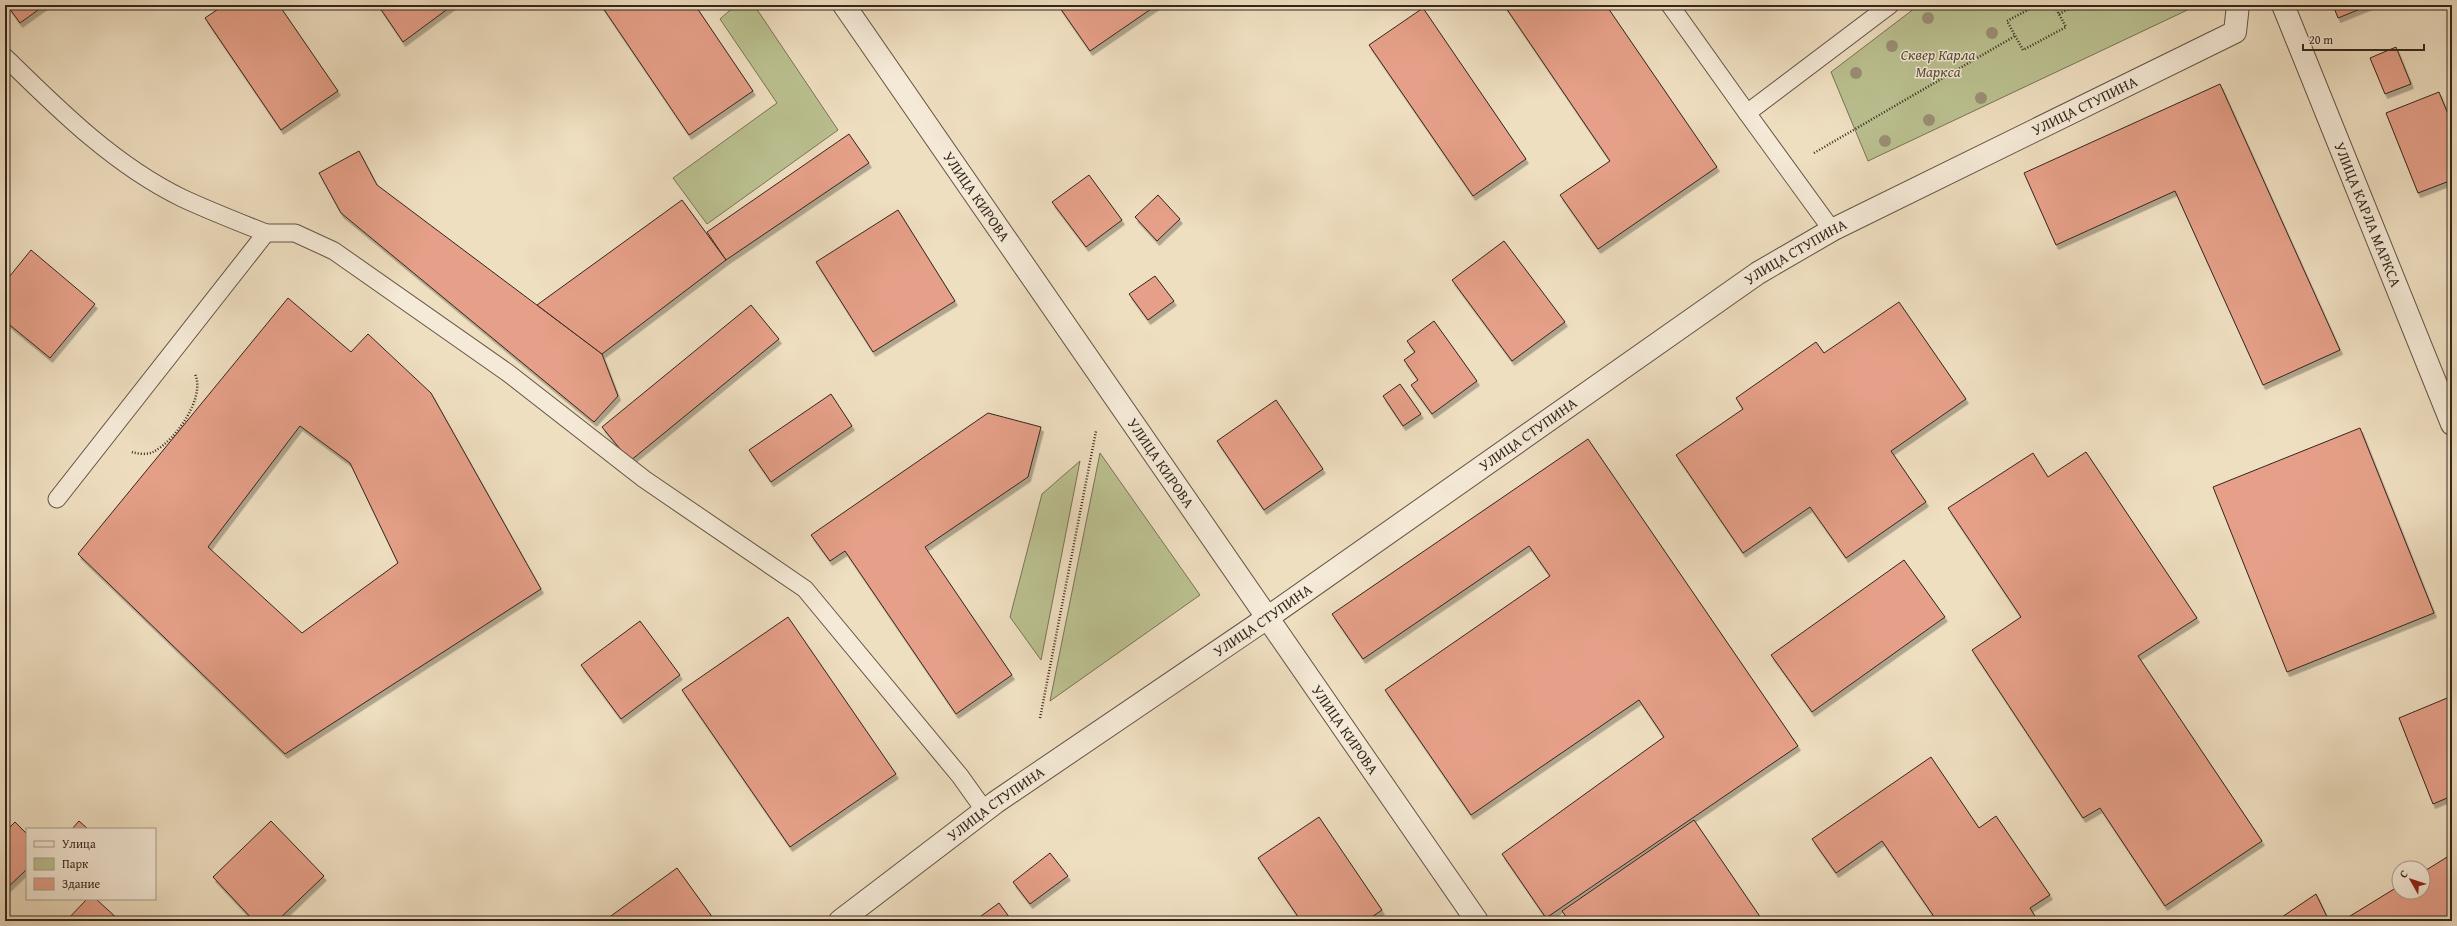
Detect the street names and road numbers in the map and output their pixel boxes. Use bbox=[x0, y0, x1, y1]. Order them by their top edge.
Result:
street label: УЛИЦА СТУПИНА bbox=[2028, 71, 2141, 140]
street label: УЛИЦА КАРЛА МАРКСА bbox=[2329, 139, 2407, 290]
street label: УЛИЦА КИРОВА bbox=[938, 147, 1015, 246]
street label: УЛИЦА СТУПИНА bbox=[1740, 213, 1850, 290]
street label: УЛИЦА СТУПИНА bbox=[1475, 392, 1581, 476]
street label: УЛИЦА КИРОВА bbox=[1123, 414, 1200, 512]
street label: УЛИЦА СТУПИНА bbox=[1209, 579, 1316, 661]
street label: УЛИЦА КИРОВА bbox=[1307, 680, 1384, 779]
street label: УЛИЦА СТУПИНА bbox=[942, 761, 1048, 846]

